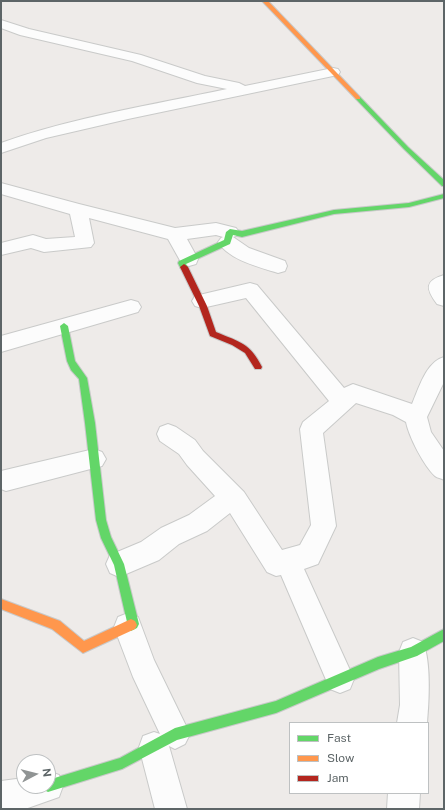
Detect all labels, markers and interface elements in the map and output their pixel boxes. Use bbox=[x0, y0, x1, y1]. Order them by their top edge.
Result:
legend bbox=[289, 722, 429, 794]
text: Fast bbox=[327, 731, 351, 745]
text: Slow bbox=[327, 751, 354, 765]
north arrow bbox=[16, 754, 56, 794]
text: N bbox=[40, 768, 53, 778]
text: Jam bbox=[327, 771, 349, 785]

